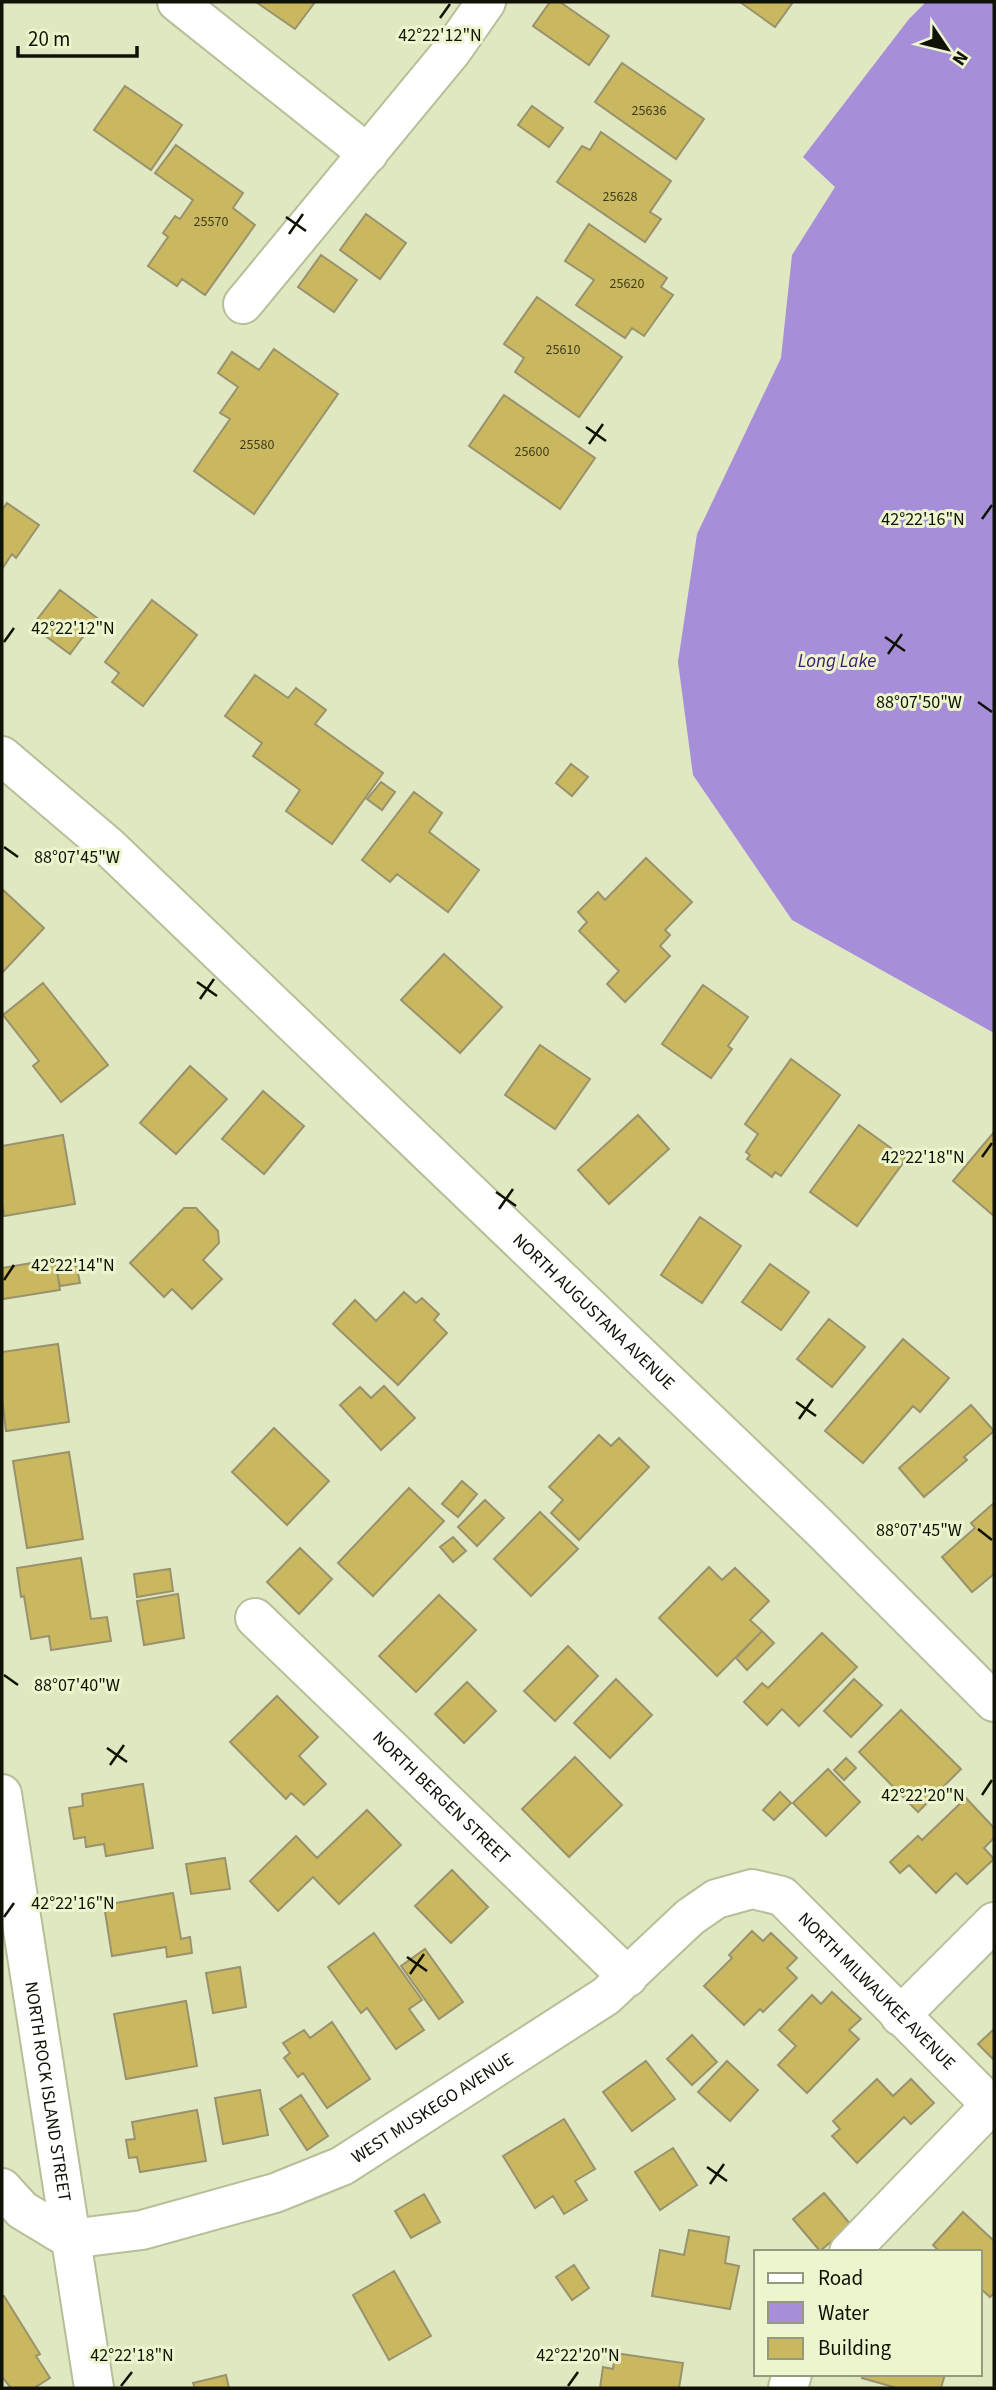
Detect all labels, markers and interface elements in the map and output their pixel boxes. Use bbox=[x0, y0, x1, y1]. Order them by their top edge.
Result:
scale bar bbox=[18, 14, 136, 58]
north arrow bbox=[912, 14, 982, 84]
text: 42°22'12"N bbox=[398, 23, 482, 48]
text: 20 m bbox=[28, 24, 70, 54]
text: N bbox=[945, 45, 974, 71]
house number: 25636 bbox=[632, 101, 666, 121]
house number: 25628 bbox=[603, 187, 637, 207]
house number: 25570 bbox=[194, 212, 228, 232]
house number: 25620 bbox=[610, 274, 644, 294]
house number: 25610 bbox=[546, 340, 580, 360]
house number: 25580 bbox=[240, 435, 274, 455]
house number: 25600 bbox=[515, 442, 549, 462]
text: 42°22'16"N bbox=[881, 507, 965, 532]
text: 42°22'12"N bbox=[31, 616, 115, 641]
water label: Long Lake bbox=[798, 648, 876, 675]
text: 88°07'50"W bbox=[876, 690, 962, 715]
text: 88°07'45"W bbox=[34, 845, 120, 870]
text: 42°22'18"N bbox=[881, 1145, 965, 1170]
street label: NORTH AUGUSTANA AVENUE bbox=[507, 1228, 681, 1395]
text: 42°22'14"N bbox=[31, 1253, 115, 1278]
text: 88°07'45"W bbox=[876, 1518, 962, 1543]
text: 88°07'40"W bbox=[34, 1673, 120, 1698]
street label: NORTH BERGEN STREET bbox=[367, 1725, 516, 1870]
text: 42°22'20"N bbox=[881, 1783, 965, 1808]
text: 42°22'16"N bbox=[31, 1891, 115, 1916]
street label: NORTH MILWAUKEE AVENUE bbox=[793, 1907, 961, 2075]
street label: NORTH ROCK ISLAND STREET bbox=[19, 1980, 77, 2204]
street label: WEST MUSKEGO AVENUE bbox=[346, 2046, 518, 2169]
legend bbox=[754, 2250, 982, 2376]
text: Road bbox=[818, 2263, 863, 2293]
text: Water bbox=[818, 2298, 870, 2328]
text: Building bbox=[818, 2333, 892, 2363]
text: 42°22'18"N bbox=[90, 2343, 174, 2368]
text: 42°22'20"N bbox=[536, 2343, 620, 2368]

